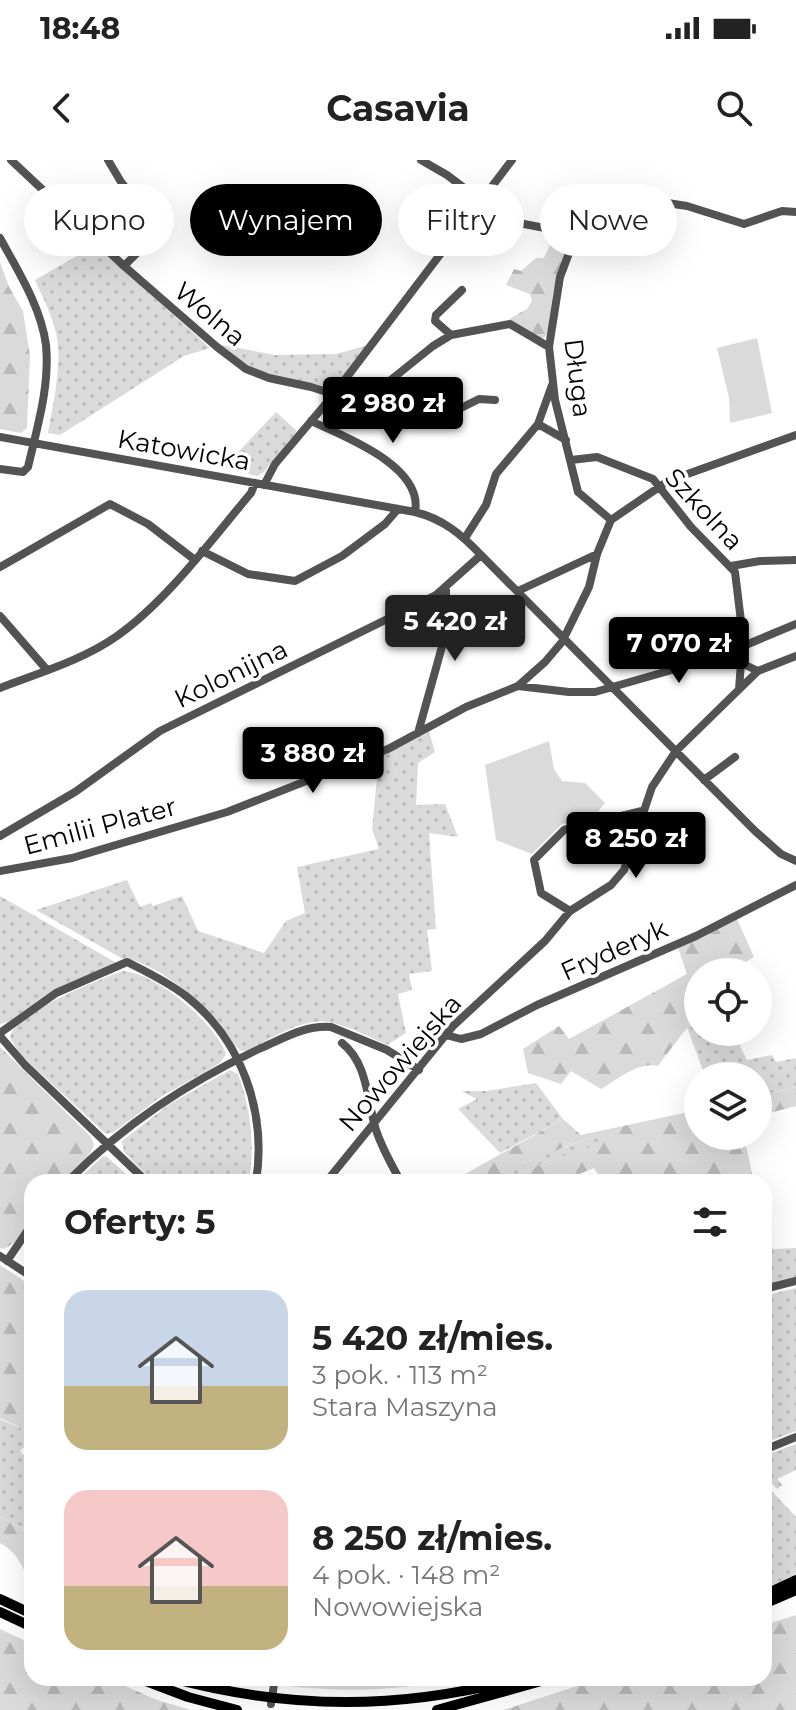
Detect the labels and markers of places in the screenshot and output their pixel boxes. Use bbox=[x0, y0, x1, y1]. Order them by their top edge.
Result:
pin: 2 980 zł bbox=[310, 377, 476, 445]
pin: 5 420 zł bbox=[372, 595, 538, 663]
pin: 7 070 zł bbox=[596, 617, 762, 685]
pin: 3 880 zł bbox=[230, 727, 396, 795]
pin: 8 250 zł bbox=[553, 812, 719, 880]

